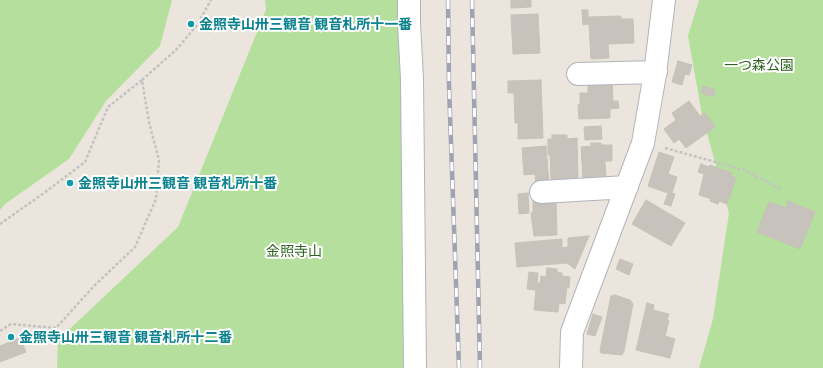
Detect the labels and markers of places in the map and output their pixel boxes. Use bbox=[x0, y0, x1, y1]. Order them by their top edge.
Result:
place label: 金照寺山卅三観音 観音札所十一番 bbox=[199, 16, 412, 32]
marker: 金照寺山卅三観音 観音札所十一番 bbox=[186, 19, 196, 29]
place label: 金照寺山卅三観音 観音札所十番 bbox=[78, 175, 277, 191]
marker: 金照寺山卅三観音 観音札所十番 bbox=[65, 178, 75, 188]
place label: 金照寺山卅三観音 観音札所十二番 bbox=[19, 329, 232, 345]
marker: 金照寺山卅三観音 観音札所十二番 bbox=[6, 332, 16, 342]

